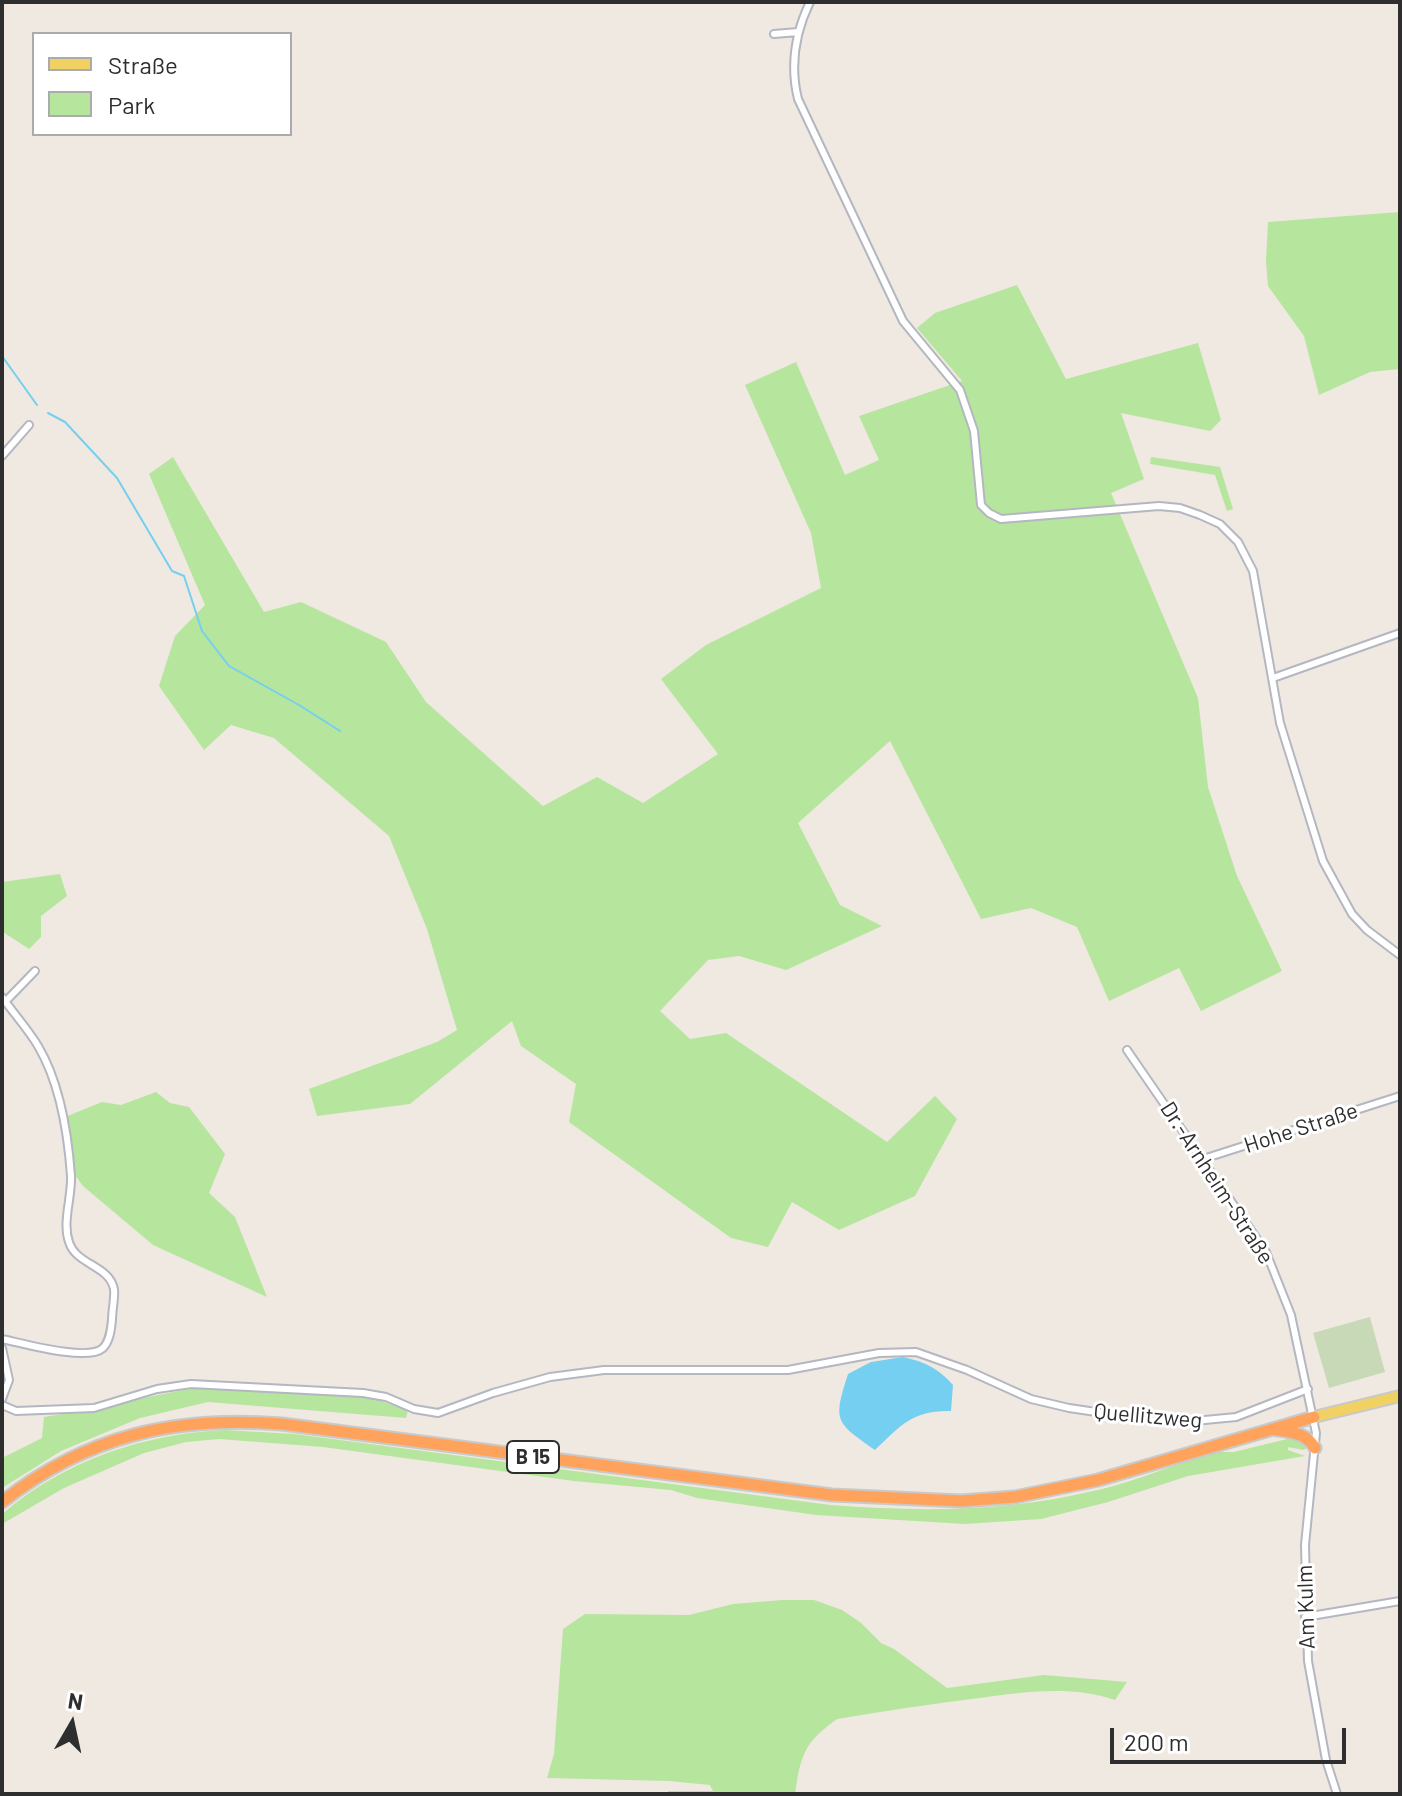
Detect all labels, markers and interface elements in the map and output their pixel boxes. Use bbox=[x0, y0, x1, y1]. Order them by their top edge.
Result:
legend bbox=[32, 32, 292, 136]
text: Straße bbox=[108, 50, 178, 79]
text: Park bbox=[108, 90, 155, 119]
street label: Dr.-Arnheim-Straße bbox=[1155, 1097, 1279, 1269]
street label: Hohe Straße bbox=[1241, 1097, 1361, 1159]
street label: Quellitzweg bbox=[1093, 1398, 1203, 1434]
road number: B 15 bbox=[507, 1441, 559, 1473]
street label: Am Kulm bbox=[1291, 1564, 1321, 1650]
north arrow bbox=[32, 1684, 112, 1764]
text: N bbox=[66, 1686, 85, 1714]
scale bar bbox=[1114, 1712, 1350, 1762]
text: 200 m bbox=[1124, 1727, 1189, 1756]

